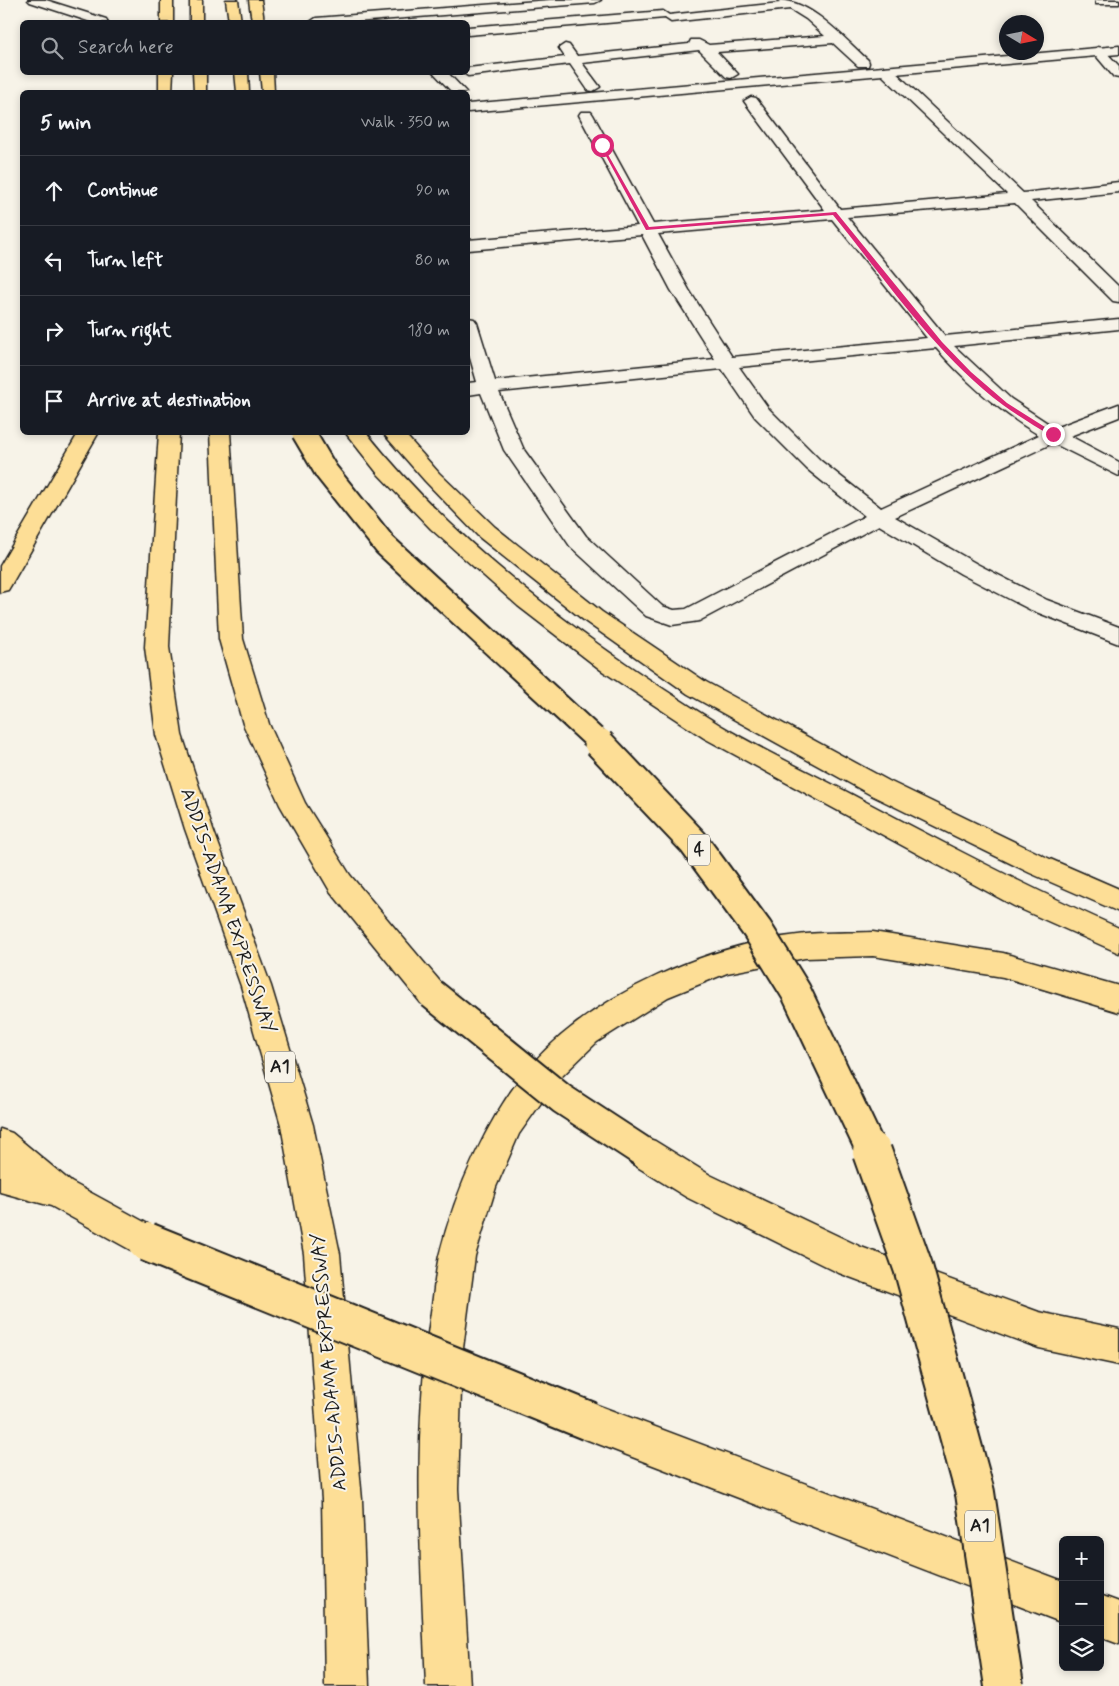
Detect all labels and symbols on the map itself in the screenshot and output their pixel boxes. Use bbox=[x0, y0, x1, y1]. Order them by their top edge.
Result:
north arrow bbox=[999, 15, 1044, 60]
route start bbox=[591, 134, 614, 157]
route end bbox=[1042, 423, 1065, 446]
street label: ADDIS-ADAMA EXPRESSWAY bbox=[174, 785, 282, 1037]
road number: 4 bbox=[688, 834, 710, 866]
road number: A1 bbox=[265, 1052, 295, 1082]
street label: ADDIS-ADAMA EXPRESSWAY bbox=[305, 1232, 353, 1492]
road number: A1 bbox=[965, 1510, 995, 1542]

